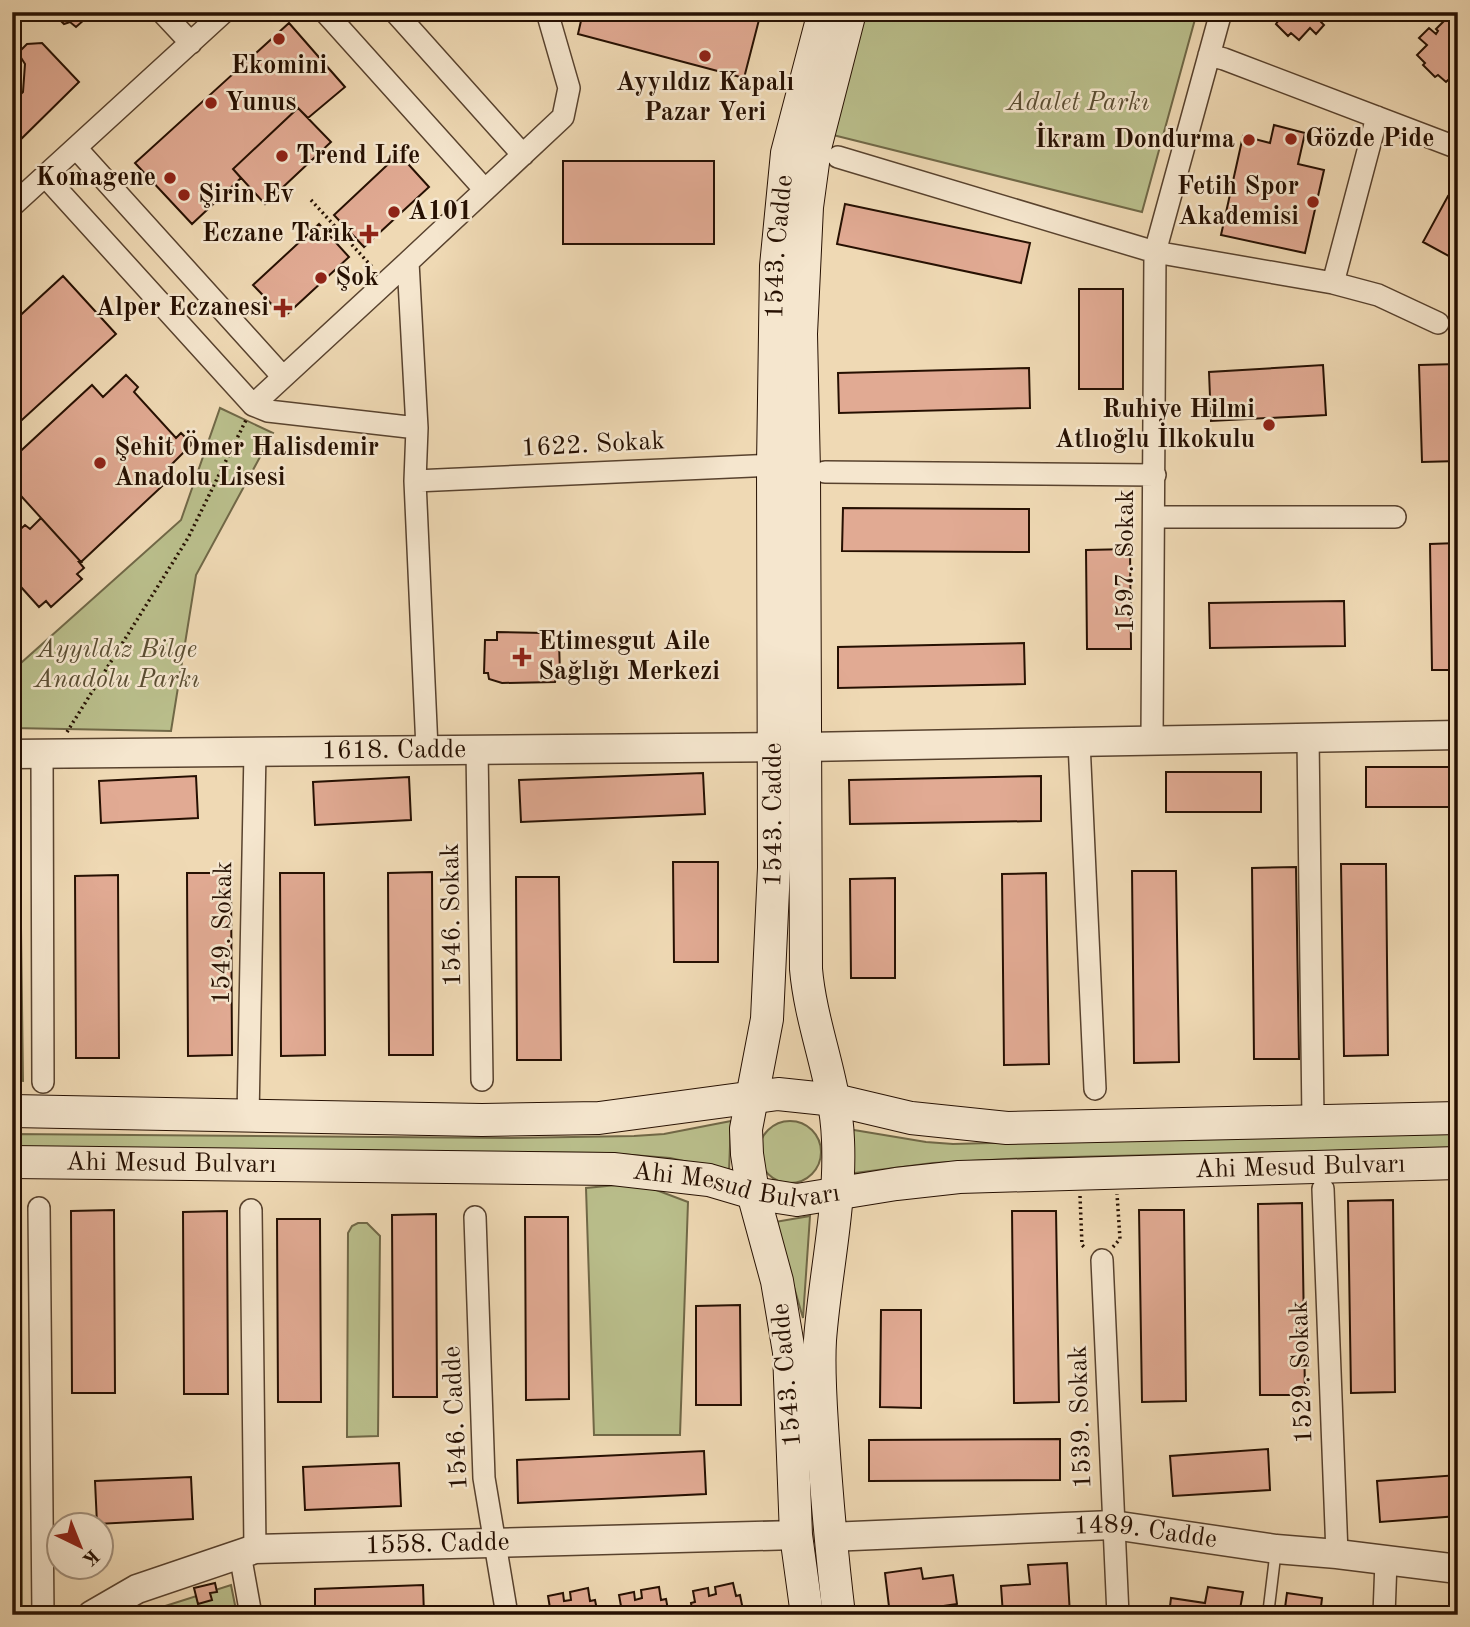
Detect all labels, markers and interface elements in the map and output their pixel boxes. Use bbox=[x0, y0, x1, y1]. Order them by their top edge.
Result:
marker: Ekomini bbox=[271, 31, 287, 47]
marker: Ayyıldız Kapalı Pazar Yeri bbox=[697, 48, 713, 64]
place label: Ekomini bbox=[231, 53, 327, 79]
place label: Ayyıldız Kapalı Pazar Yeri bbox=[616, 70, 794, 126]
place label: Yunus bbox=[225, 90, 296, 116]
park label: Adalet Parkı bbox=[1005, 90, 1150, 116]
marker: Yunus bbox=[203, 95, 219, 111]
place label: İkram Dondurma bbox=[1035, 122, 1235, 153]
place label: Gözde Pide bbox=[1305, 126, 1435, 152]
marker: Gözde Pide bbox=[1283, 131, 1299, 147]
marker: İkram Dondurma bbox=[1241, 132, 1257, 148]
place label: Trend Life bbox=[296, 143, 420, 169]
marker: Trend Life bbox=[274, 148, 290, 164]
place label: Komagene bbox=[35, 165, 156, 191]
marker: Komagene bbox=[162, 170, 178, 186]
street label: 1543. Cadde bbox=[762, 174, 798, 319]
place label: Fetih Spor Akademisi bbox=[1177, 174, 1299, 230]
place label: Şirin Ev bbox=[198, 182, 294, 208]
marker: Şirin Ev bbox=[176, 187, 192, 203]
marker: Fetih Spor Akademisi bbox=[1305, 194, 1321, 210]
place label: A101 bbox=[408, 199, 473, 225]
marker: A101 bbox=[386, 204, 402, 220]
place label: Eczane Tarık bbox=[202, 221, 355, 247]
marker: Eczane Tarık bbox=[361, 226, 377, 242]
place label: Şok bbox=[335, 265, 379, 291]
marker: Şok bbox=[313, 270, 329, 286]
place label: Alper Eczanesi bbox=[96, 295, 269, 321]
marker: Alper Eczanesi bbox=[275, 300, 291, 316]
place label: Ruhiye Hilmi Atlıoğlu İlkokulu bbox=[1055, 397, 1255, 453]
marker: Ruhiye Hilmi Atlıoğlu İlkokulu bbox=[1261, 417, 1277, 433]
street label: 1622. Sokak bbox=[521, 428, 665, 462]
place label: Şehit Ömer Halisdemir Anadolu Lisesi bbox=[114, 430, 379, 491]
marker: Şehit Ömer Halisdemir Anadolu Lisesi bbox=[92, 455, 108, 471]
street label: 1597. Sokak bbox=[1113, 489, 1139, 633]
place label: Etimesgut Aile Sağlığı Merkezi bbox=[538, 629, 720, 685]
park label: Ayyıldız Bilge Anadolu Parkı bbox=[32, 637, 200, 693]
marker: Etimesgut Aile Sağlığı Merkezi bbox=[512, 647, 532, 667]
street label: 1618. Cadde bbox=[322, 737, 466, 764]
street label: 1543. Cadde bbox=[760, 743, 787, 887]
street label: 1546. Sokak bbox=[438, 843, 466, 987]
street label: 1549. Sokak bbox=[209, 861, 237, 1005]
street label: Ahi Mesud Bulvarı bbox=[66, 1150, 276, 1178]
street label: Ahi Mesud Bulvarı bbox=[1194, 1151, 1406, 1183]
street label: Ahi Mesud Bulvarı bbox=[631, 1158, 842, 1213]
street label: 1529. Sokak bbox=[1286, 1300, 1318, 1444]
street label: 1543. Cadde bbox=[768, 1302, 806, 1448]
street label: 1546. Cadde bbox=[439, 1345, 473, 1491]
street label: 1539. Sokak bbox=[1065, 1345, 1097, 1489]
north arrow bbox=[46, 1512, 116, 1582]
street label: 1489. Cadde bbox=[1073, 1512, 1219, 1553]
street label: 1558. Cadde bbox=[365, 1529, 510, 1559]
text: K bbox=[78, 1545, 102, 1569]

